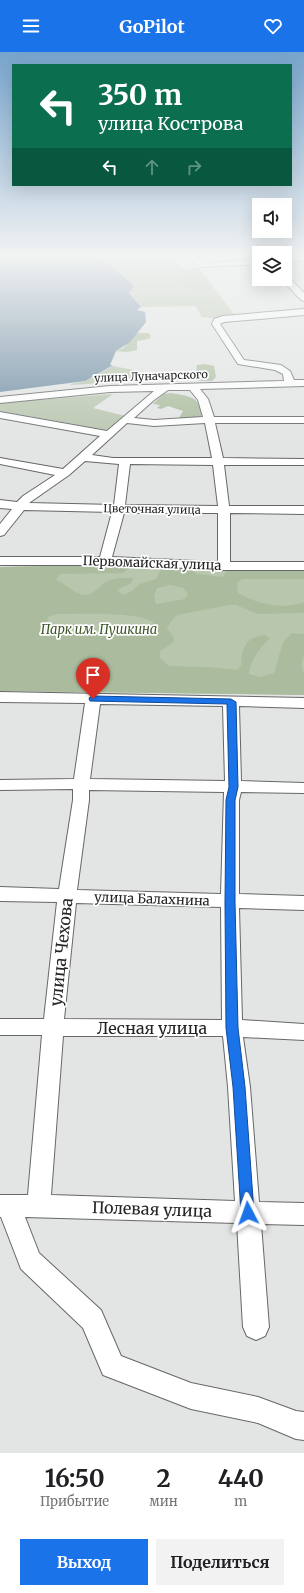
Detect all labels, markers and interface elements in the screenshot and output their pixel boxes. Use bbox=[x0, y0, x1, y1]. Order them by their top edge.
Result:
icon: menu bbox=[20, 15, 42, 37]
text: GoPilot bbox=[119, 15, 185, 38]
icon: heart bbox=[262, 15, 284, 37]
text: 350 m bbox=[98, 77, 182, 113]
icon: left bbox=[32, 80, 84, 132]
text: улица Кострова bbox=[98, 112, 243, 135]
icon: left bbox=[99, 156, 121, 178]
icon: ahead bbox=[141, 156, 163, 178]
icon: right bbox=[183, 156, 205, 178]
map controls bbox=[252, 198, 292, 286]
button: sound bbox=[252, 198, 292, 238]
button: layers bbox=[252, 246, 292, 286]
street label: улица Луначарского bbox=[94, 367, 209, 385]
street label: Цветочная улица bbox=[103, 501, 201, 517]
street label: Первомайская улица bbox=[82, 552, 222, 574]
park label: Парк им. Пушкина bbox=[41, 621, 157, 638]
pin bbox=[76, 658, 110, 699]
icon: arrive bbox=[82, 664, 104, 686]
street label: улица Балахнина bbox=[94, 888, 210, 910]
street label: улица Чехова bbox=[45, 896, 77, 1007]
street label: Лесная улица bbox=[97, 1018, 207, 1038]
position arrow bbox=[227, 1192, 269, 1234]
street label: Полевая улица bbox=[92, 1197, 213, 1221]
text: 16:50 bbox=[45, 1463, 105, 1494]
text: 2 bbox=[156, 1463, 171, 1494]
text: 440 bbox=[218, 1463, 264, 1494]
text: Прибытие bbox=[40, 1493, 109, 1510]
text: мин bbox=[149, 1493, 178, 1510]
text: m bbox=[234, 1493, 247, 1510]
button: Выход bbox=[20, 1539, 148, 1585]
button: Поделиться bbox=[156, 1539, 284, 1585]

